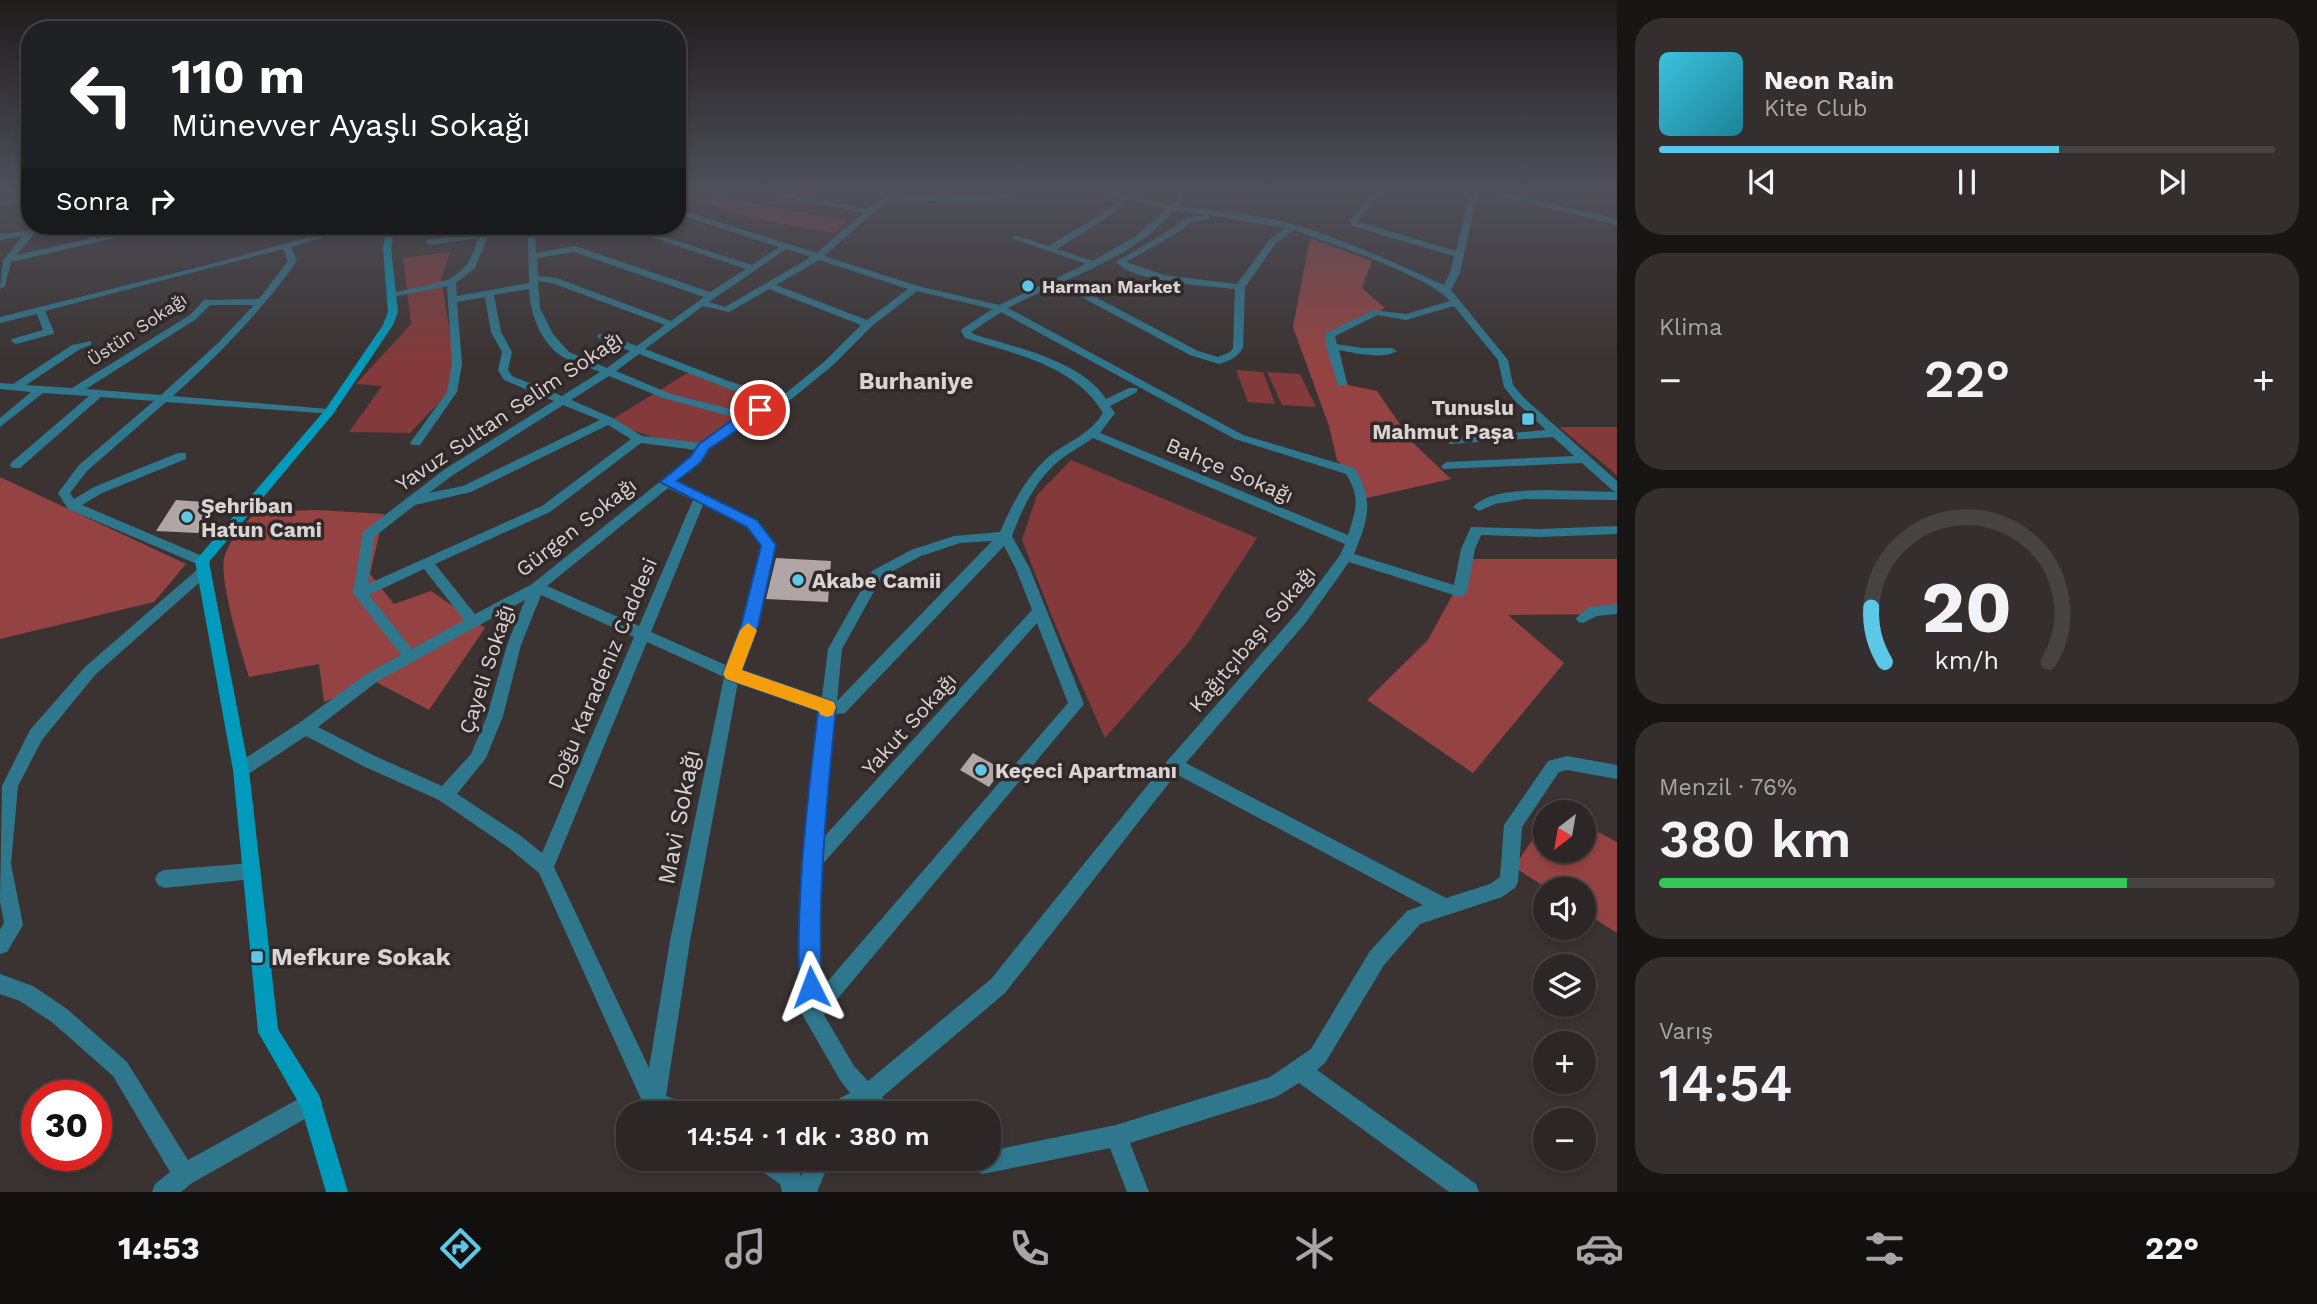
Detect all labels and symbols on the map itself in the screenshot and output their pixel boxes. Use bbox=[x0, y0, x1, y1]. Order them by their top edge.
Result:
place label: Harman Market bbox=[1042, 276, 1181, 297]
marker: Harman Market bbox=[1020, 278, 1036, 294]
street label: Üstün Sokağı bbox=[83, 288, 191, 370]
street label: Yavuz Sultan Selim Sokağı bbox=[391, 326, 627, 496]
district label: Burhaniye bbox=[859, 368, 973, 395]
pin bbox=[730, 380, 790, 440]
place label: Tunuslu Mahmut Paşa bbox=[1372, 395, 1515, 444]
marker: Tunuslu Mahmut Paşa bbox=[1520, 411, 1536, 427]
street label: Bahçe Sokağı bbox=[1162, 432, 1298, 508]
street label: Gürgen Sokağı bbox=[511, 472, 641, 582]
place label: Şehriban Hatun Cami bbox=[201, 493, 322, 542]
marker: Şehriban Hatun Cami bbox=[179, 509, 195, 525]
street label: Doğu Karadeniz Caddesi bbox=[542, 554, 662, 792]
street label: Kağıtçıbaşı Sokağı bbox=[1183, 561, 1321, 717]
place label: Akabe Camii bbox=[812, 568, 941, 593]
marker: Akabe Camii bbox=[790, 572, 806, 588]
street label: Çayeli Sokağı bbox=[453, 601, 519, 737]
street label: Yakut Sokağı bbox=[856, 668, 962, 780]
street label: Mavi Sokağı bbox=[652, 747, 706, 887]
place label: Keçeci Apartmanı bbox=[995, 758, 1177, 783]
marker: Keçeci Apartmanı bbox=[973, 762, 989, 778]
north arrow bbox=[1533, 800, 1596, 863]
place label: Mefkure Sokak bbox=[271, 943, 451, 971]
marker: Mefkure Sokak bbox=[249, 949, 265, 965]
position arrow bbox=[774, 950, 848, 1024]
speed limit sign: 30 bbox=[21, 1080, 112, 1171]

